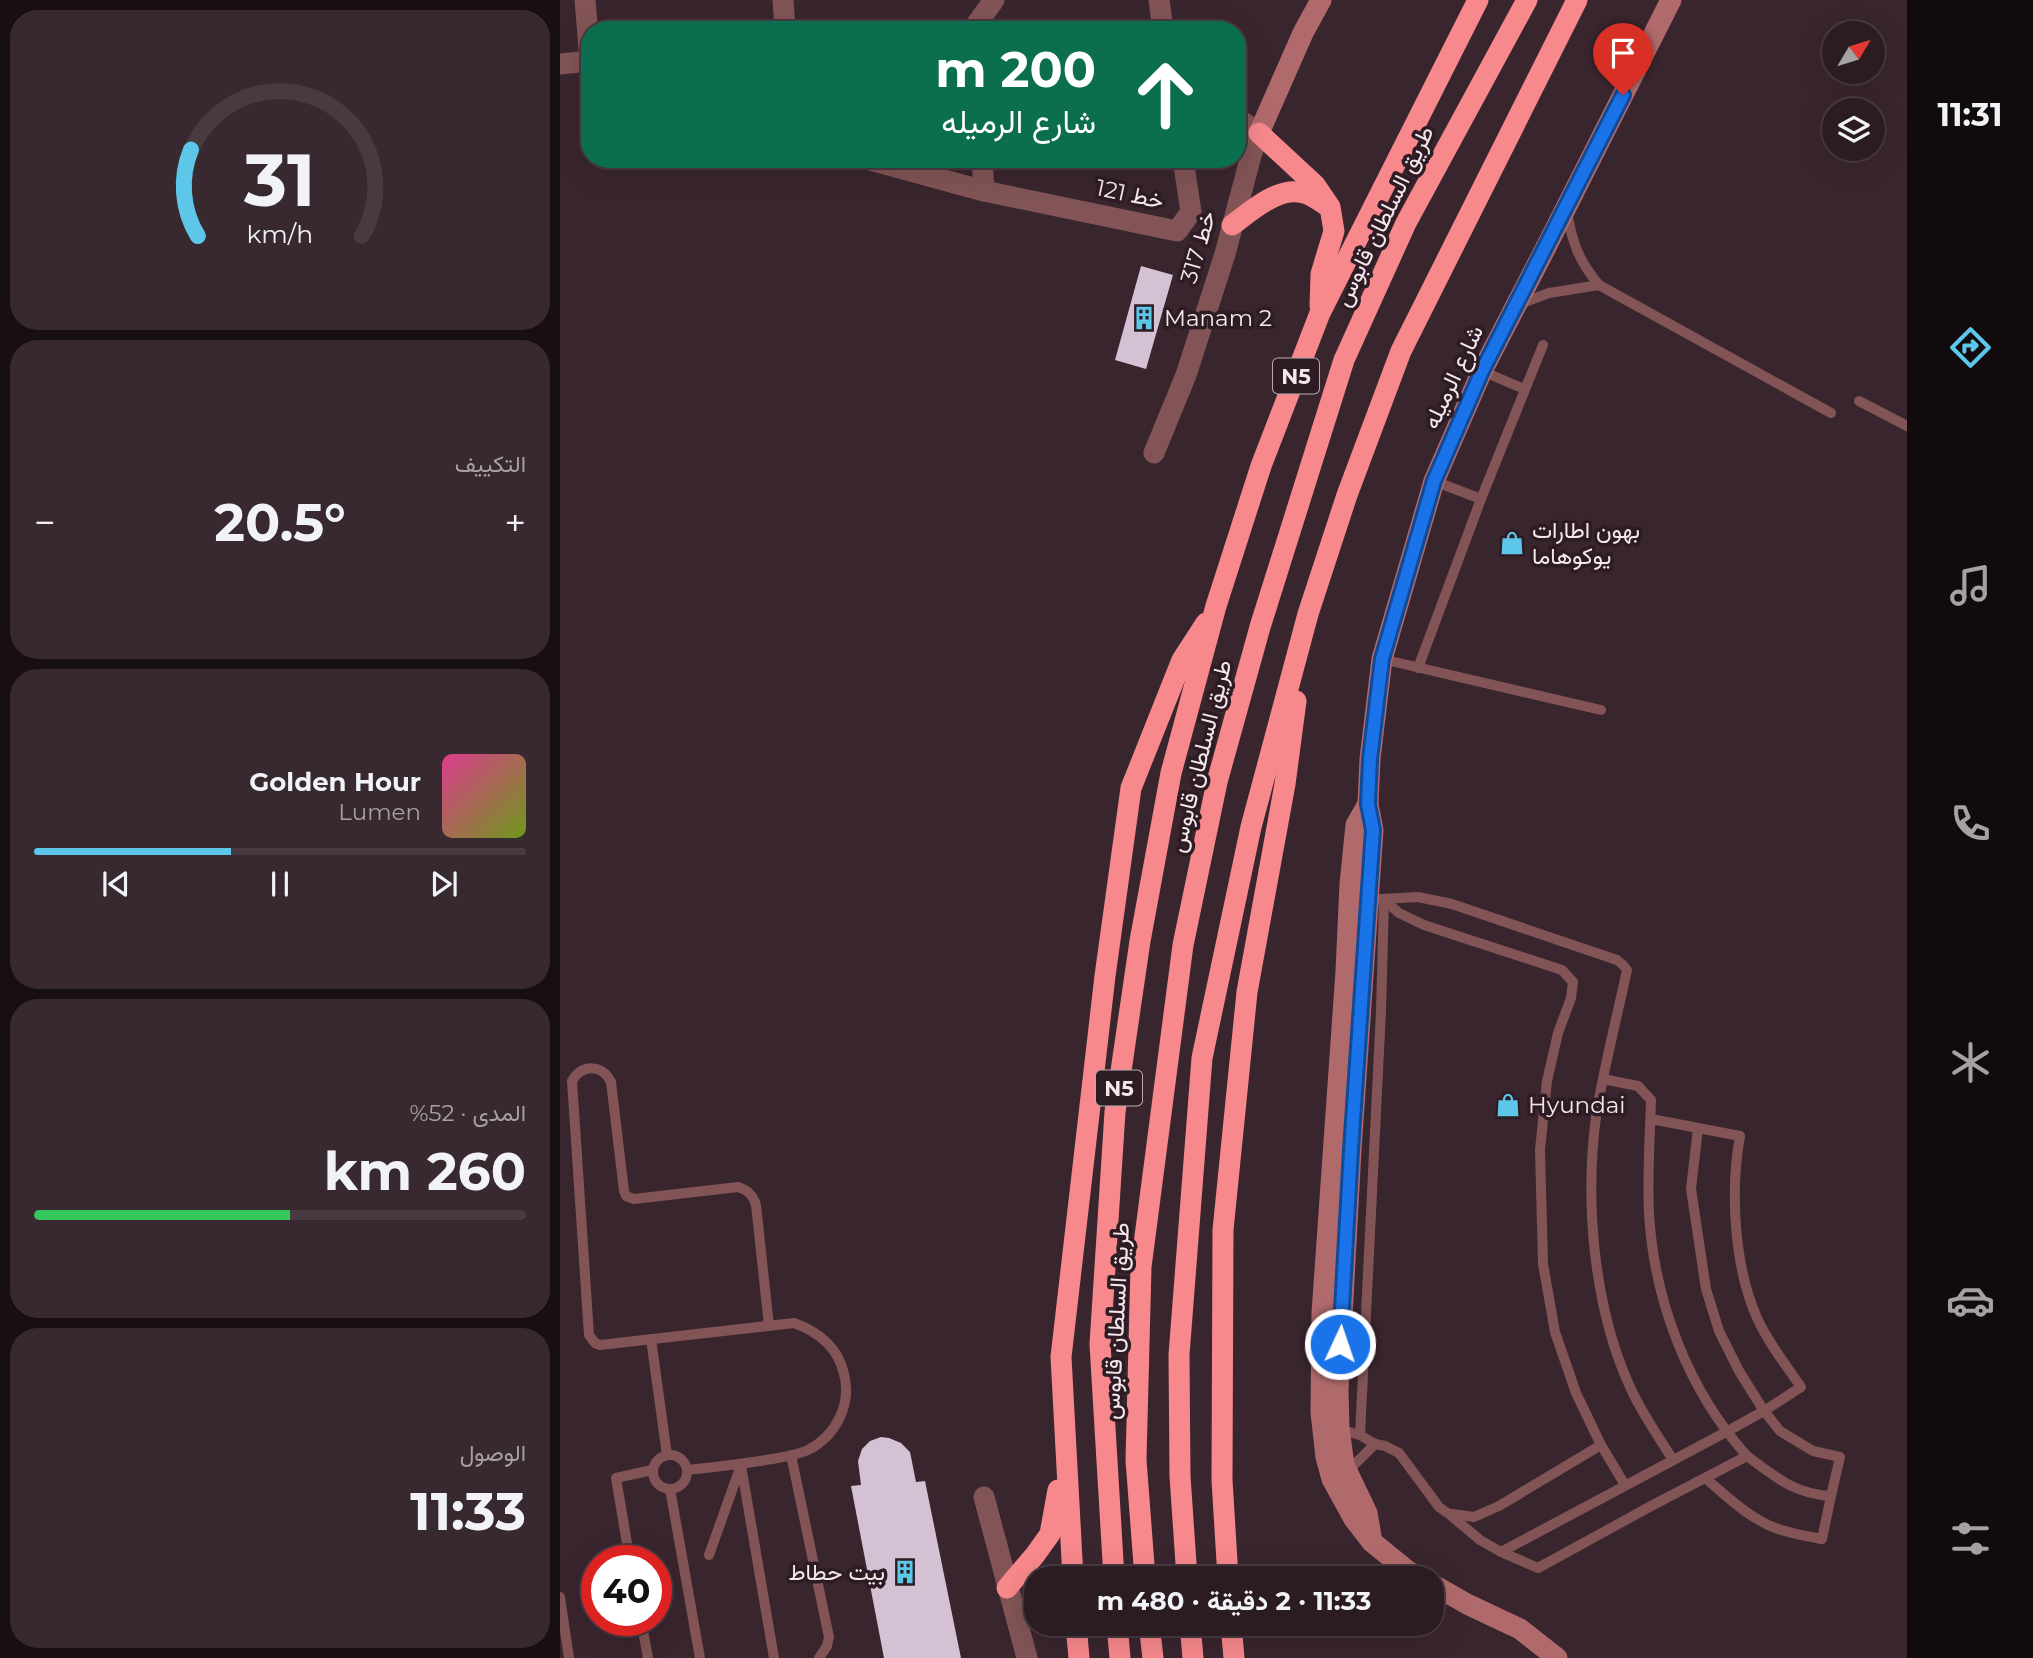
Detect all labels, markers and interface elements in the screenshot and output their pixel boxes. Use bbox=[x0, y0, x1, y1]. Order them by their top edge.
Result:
north arrow bbox=[1822, 21, 1885, 84]
map controls bbox=[1822, 21, 1885, 161]
pin bbox=[1593, 23, 1653, 95]
icon: arrive bbox=[1604, 34, 1642, 72]
text: 200 m bbox=[935, 40, 1096, 99]
icon: ahead bbox=[1120, 49, 1211, 140]
text: 11:31 bbox=[1938, 95, 2002, 134]
button: layers bbox=[1822, 98, 1885, 161]
text: شارع الرميله bbox=[941, 102, 1096, 141]
street label: طريق السلطان قابوس bbox=[1328, 121, 1441, 311]
text: 31 bbox=[243, 136, 316, 224]
street label: خط 121 bbox=[1094, 173, 1166, 215]
street label: خط 317 bbox=[1174, 208, 1222, 286]
text: km/h bbox=[247, 219, 313, 249]
building icon: Manam 2 bbox=[1130, 304, 1158, 332]
place label: Manam 2 bbox=[1164, 304, 1272, 332]
street label: شارع الرميله bbox=[1417, 321, 1491, 434]
icon: directions bbox=[1946, 323, 1995, 372]
road number: N5 bbox=[1273, 358, 1319, 394]
text: التكييف bbox=[455, 450, 526, 478]
text: 20.5° bbox=[214, 491, 346, 554]
text: − bbox=[34, 499, 56, 546]
text: + bbox=[504, 499, 526, 546]
place label: بهون اطارات يوكوهاما bbox=[1532, 516, 1640, 571]
shop icon: بهون اطارات يوكوهاما bbox=[1498, 529, 1526, 557]
icon: music bbox=[1946, 561, 1995, 610]
street label: طريق السلطان قابوس bbox=[1163, 657, 1238, 855]
text: Golden Hour bbox=[249, 766, 421, 798]
text: Lumen bbox=[338, 798, 421, 826]
icon: phone bbox=[1946, 799, 1995, 848]
icon: previous bbox=[97, 865, 135, 903]
icon: pause bbox=[261, 865, 299, 903]
icon: next bbox=[425, 865, 463, 903]
icon: climate bbox=[1946, 1038, 1995, 1087]
road number: N5 bbox=[1096, 1070, 1142, 1106]
shop icon: Hyundai bbox=[1494, 1091, 1522, 1119]
place label: Hyundai bbox=[1528, 1091, 1626, 1119]
text: المدى · 52% bbox=[410, 1099, 526, 1127]
text: 260 km bbox=[324, 1140, 526, 1203]
street label: طريق السلطان قابوس bbox=[1097, 1222, 1136, 1420]
icon: car bbox=[1946, 1276, 1995, 1325]
position arrow bbox=[1303, 1307, 1377, 1381]
text: الوصول bbox=[460, 1439, 526, 1467]
text: 11:33 bbox=[410, 1480, 526, 1543]
icon: filters bbox=[1946, 1514, 1995, 1563]
speed limit sign: 40 bbox=[581, 1545, 672, 1636]
place label: بيت حطاط bbox=[789, 1558, 885, 1586]
building icon: بيت حطاط bbox=[891, 1558, 919, 1586]
text: 11:33 · 2 دقيقة · 480 m bbox=[1097, 1585, 1371, 1617]

